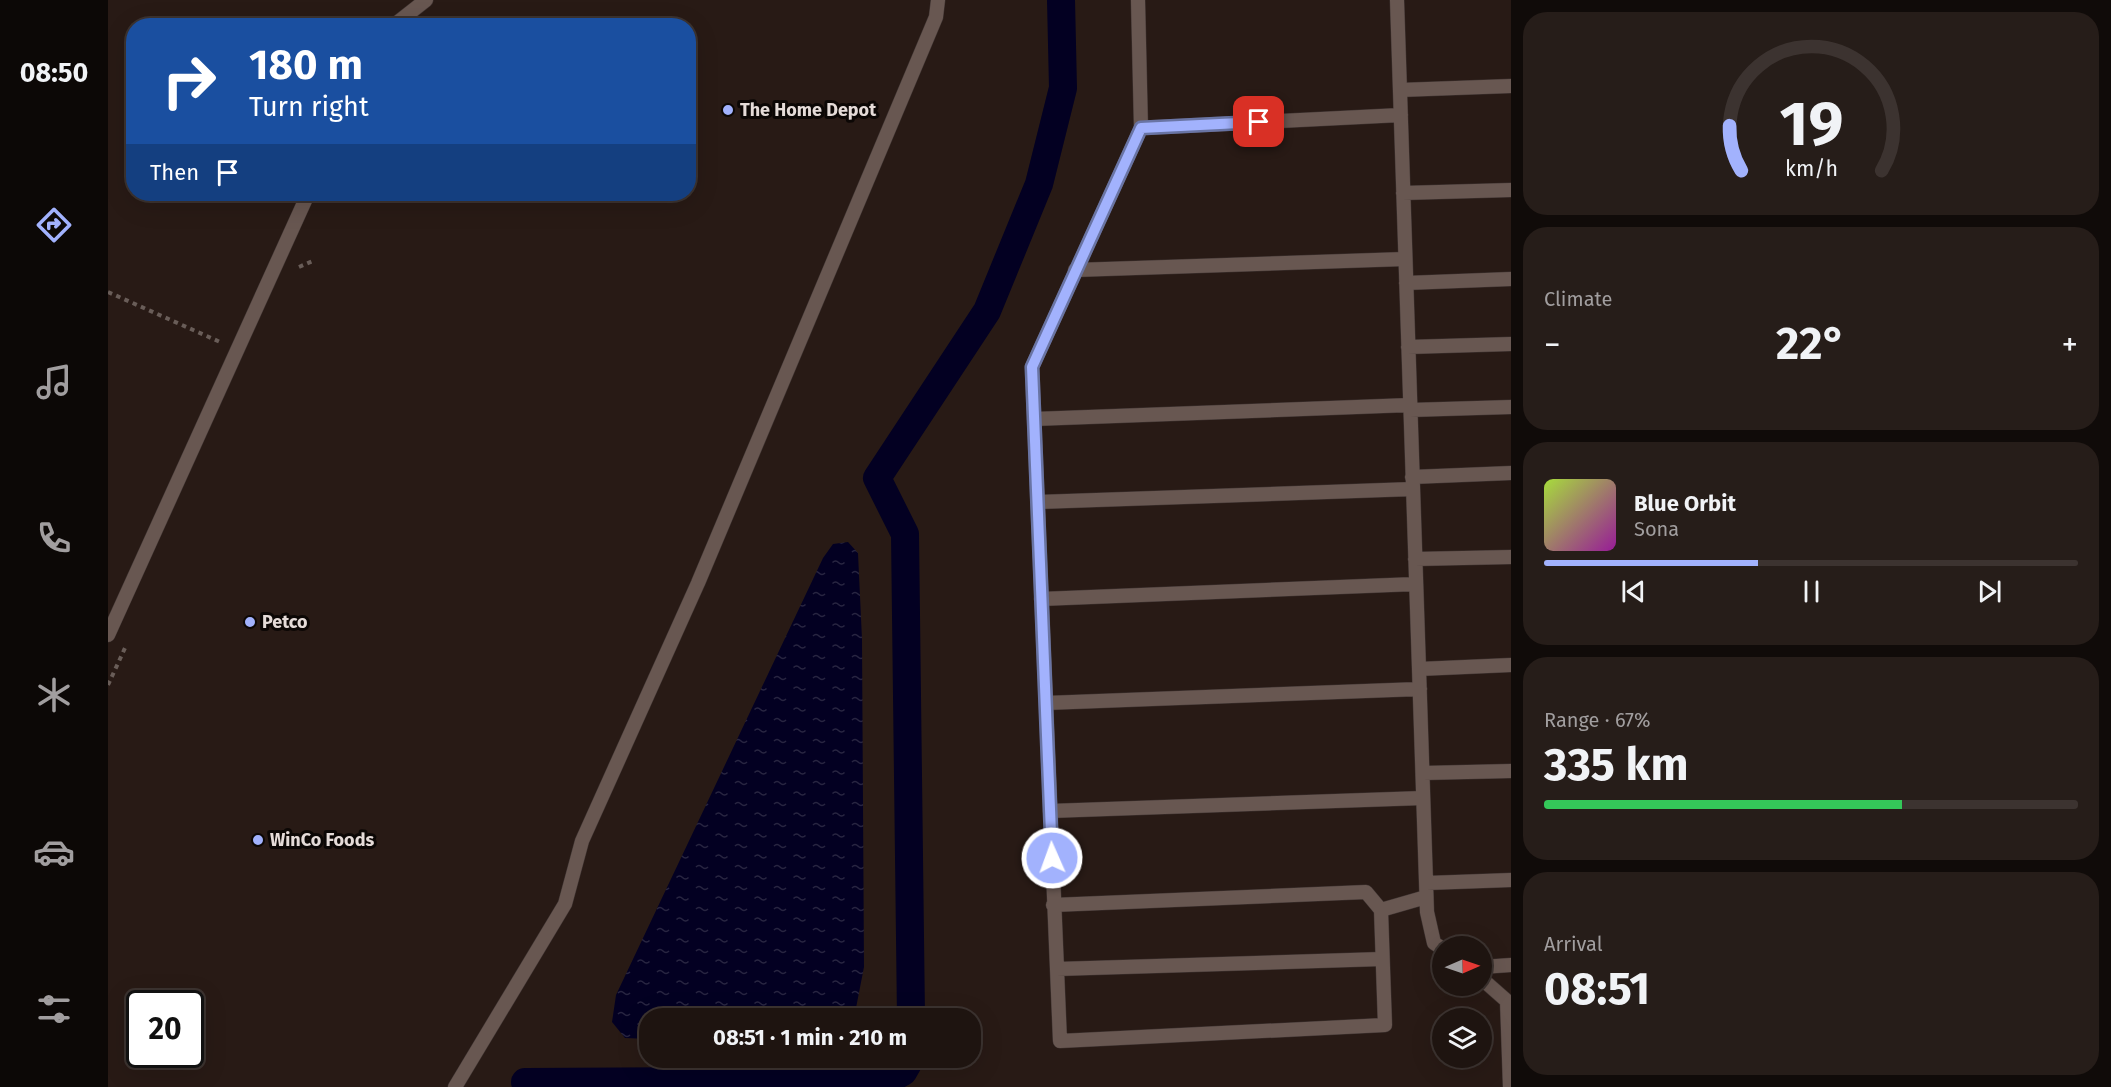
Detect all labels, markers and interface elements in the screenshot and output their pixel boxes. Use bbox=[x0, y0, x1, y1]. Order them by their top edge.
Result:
text: 180 m bbox=[249, 40, 363, 90]
icon: right bbox=[150, 42, 228, 120]
text: 08:50 bbox=[20, 57, 88, 89]
text: 19 bbox=[1779, 87, 1843, 162]
text: Turn right bbox=[249, 91, 369, 123]
pin bbox=[1233, 96, 1284, 147]
place label: The Home Depot bbox=[740, 99, 877, 121]
marker: The Home Depot bbox=[721, 103, 735, 117]
icon: arrive bbox=[1242, 105, 1275, 138]
icon: arrive bbox=[211, 156, 244, 189]
text: km/h bbox=[1784, 156, 1838, 182]
text: Then bbox=[150, 159, 199, 186]
icon: directions bbox=[33, 204, 75, 246]
text: Climate bbox=[1544, 287, 1612, 311]
text: 22° bbox=[1776, 317, 1846, 371]
text: − bbox=[1544, 325, 1561, 365]
text: + bbox=[2062, 325, 2078, 365]
icon: music bbox=[33, 361, 75, 403]
text: Blue Orbit bbox=[1634, 490, 1736, 517]
icon: phone bbox=[33, 517, 75, 559]
text: Sona bbox=[1634, 517, 1679, 541]
icon: previous bbox=[1617, 575, 1650, 608]
icon: pause bbox=[1795, 575, 1828, 608]
icon: next bbox=[1973, 575, 2006, 608]
place label: Petco bbox=[262, 611, 308, 633]
marker: Petco bbox=[243, 615, 257, 629]
icon: climate bbox=[33, 674, 75, 716]
text: Range · 67% bbox=[1544, 708, 1651, 732]
text: 335 km bbox=[1544, 738, 1688, 792]
position arrow bbox=[1020, 826, 1084, 890]
place label: WinCo Foods bbox=[270, 829, 374, 851]
icon: car bbox=[33, 831, 75, 873]
marker: WinCo Foods bbox=[251, 833, 265, 847]
text: Arrival bbox=[1544, 932, 1603, 956]
north arrow bbox=[1432, 936, 1492, 996]
map controls bbox=[1432, 936, 1492, 1068]
text: 08:51 bbox=[1544, 962, 1650, 1016]
icon: filters bbox=[33, 988, 75, 1030]
speed limit sign: 20 bbox=[126, 990, 204, 1068]
button: layers bbox=[1432, 1008, 1492, 1068]
text: 08:51 · 1 min · 210 m bbox=[713, 1024, 907, 1051]

